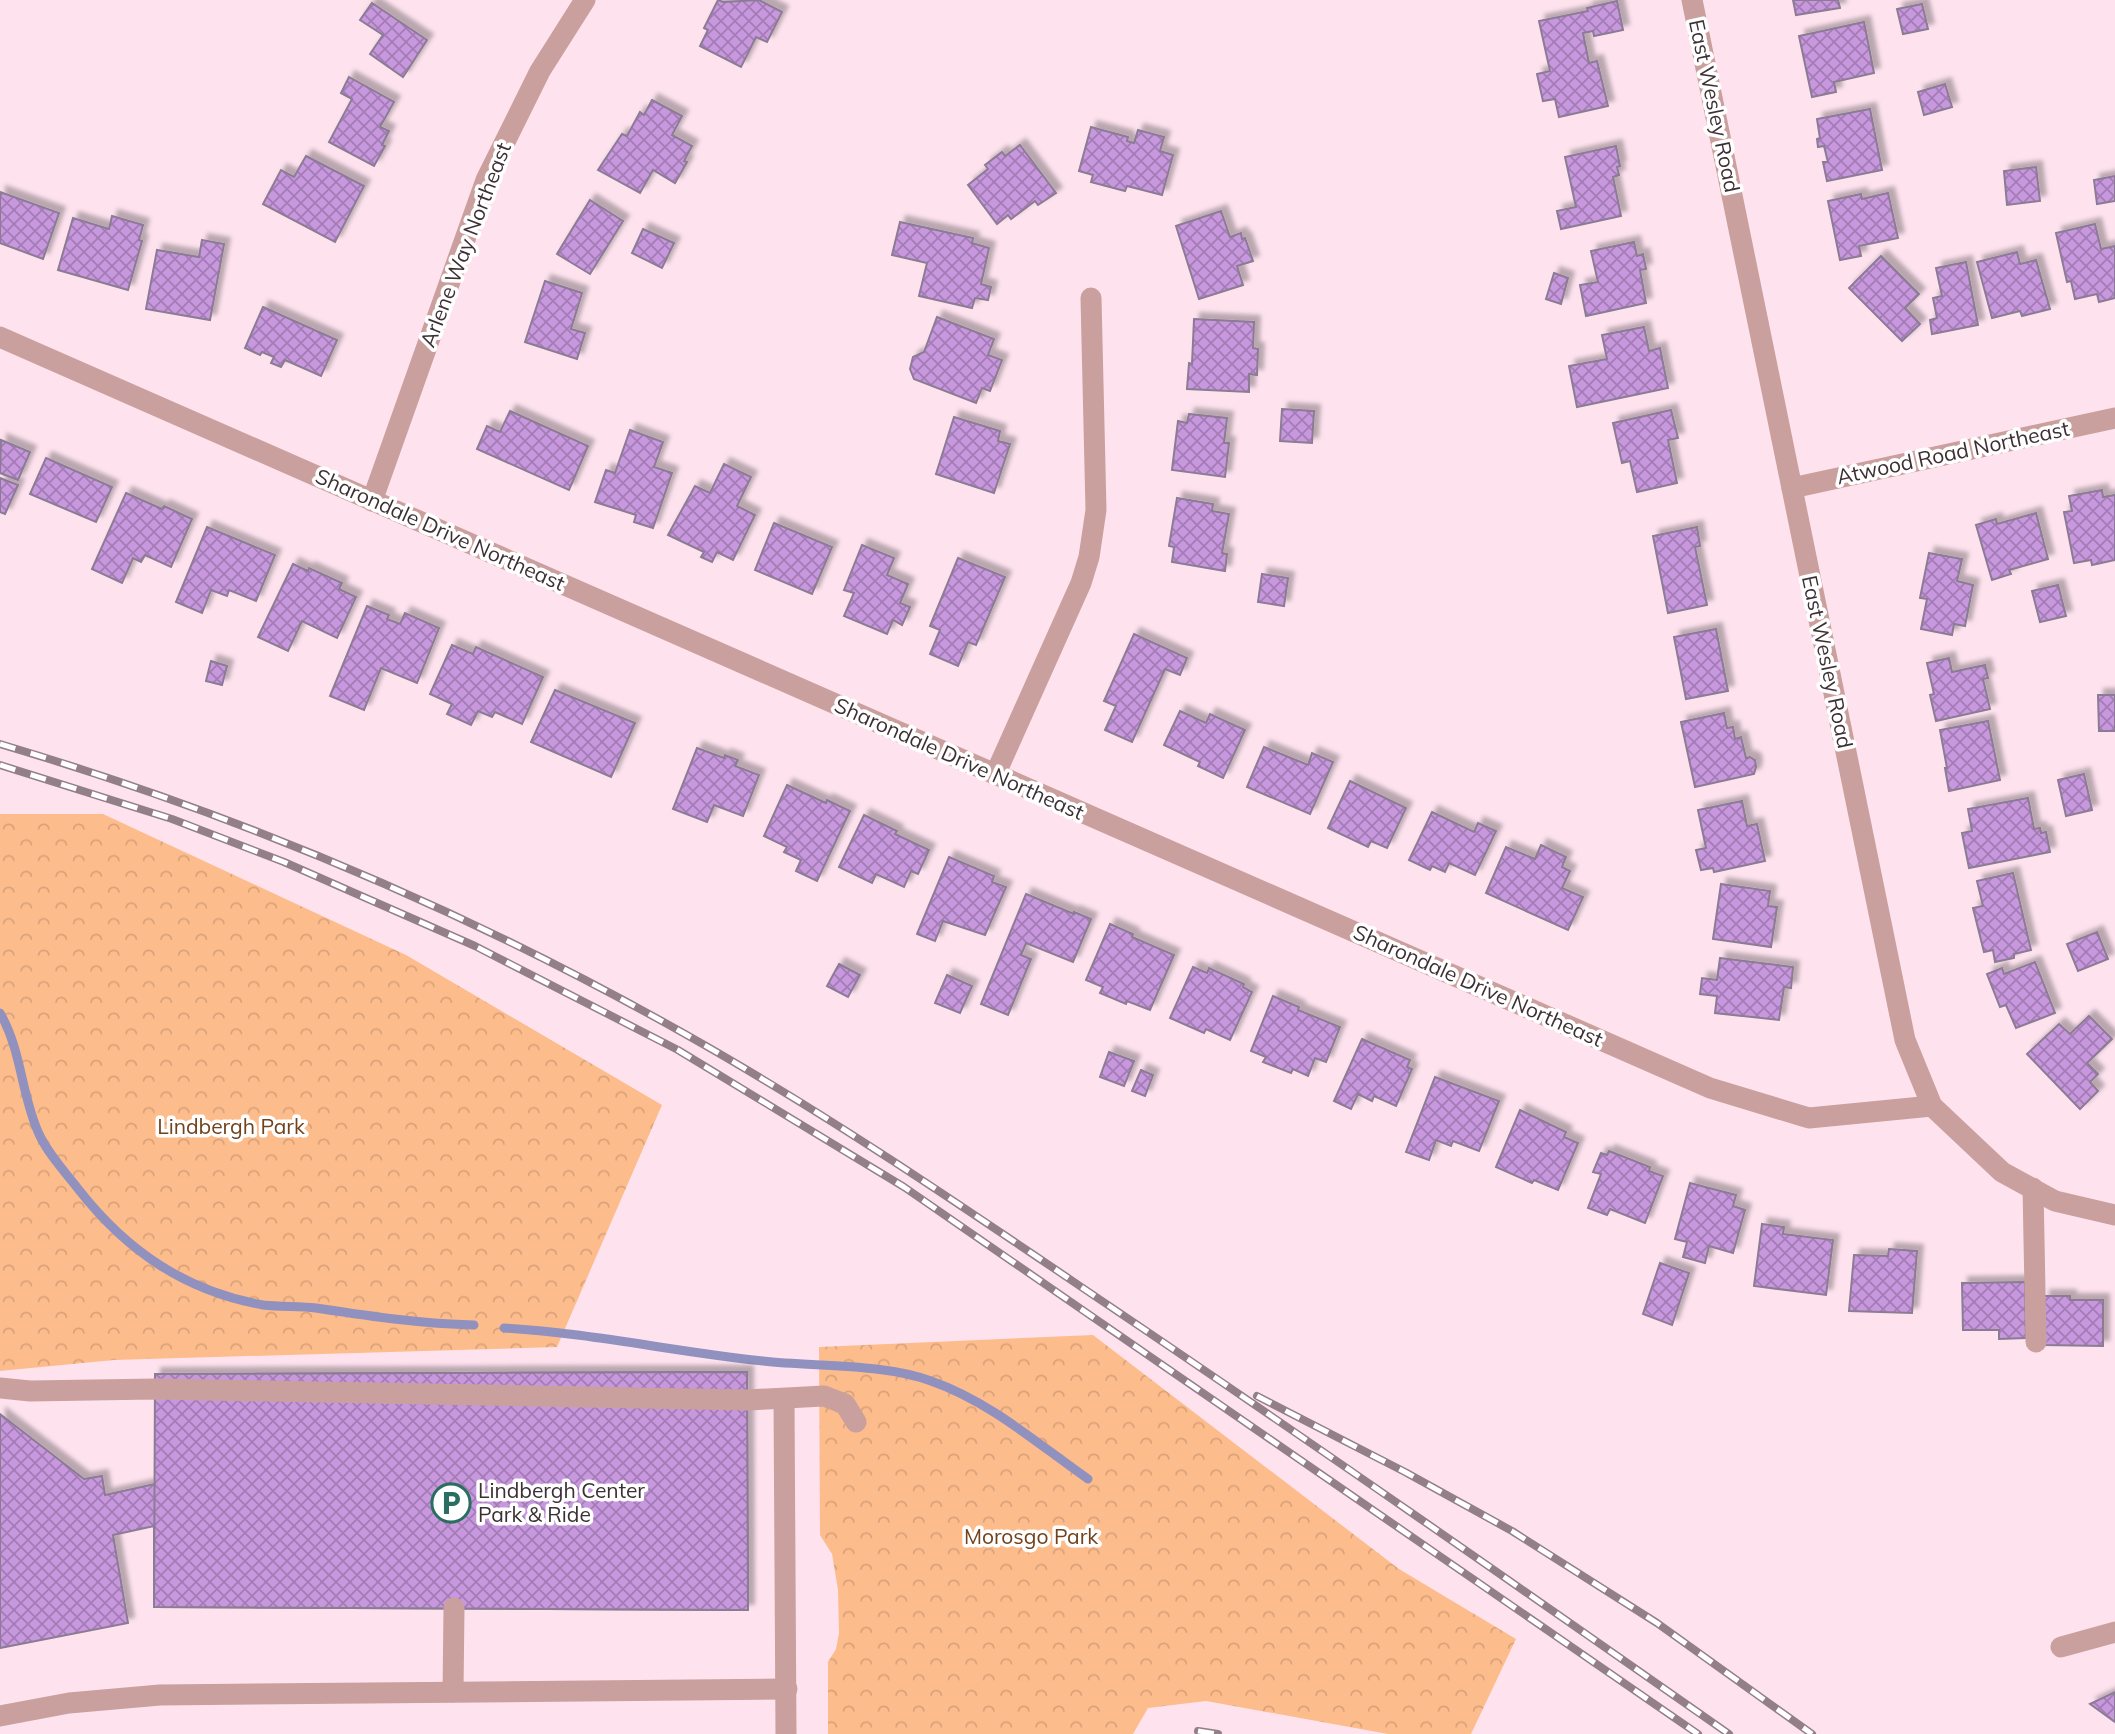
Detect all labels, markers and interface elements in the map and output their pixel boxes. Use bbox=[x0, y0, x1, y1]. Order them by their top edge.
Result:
street label: East Wesley Road bbox=[1684, 17, 1746, 195]
street label: Arlene Way Northeast bbox=[414, 139, 516, 351]
street label: Atwood Road Northeast bbox=[1834, 415, 2071, 489]
street label: Sharondale Drive Northeast bbox=[312, 462, 569, 596]
street label: East Wesley Road bbox=[1797, 573, 1859, 751]
street label: Sharondale Drive Northeast bbox=[831, 691, 1088, 825]
street label: Sharondale Drive Northeast bbox=[1350, 918, 1607, 1052]
park label: Lindbergh Park bbox=[157, 1113, 305, 1139]
place label: Lindbergh Center Park & Ride bbox=[478, 1477, 645, 1527]
parking icon: Lindbergh Center Park & Ride bbox=[430, 1482, 472, 1524]
park label: Morosgo Park bbox=[964, 1523, 1098, 1549]

